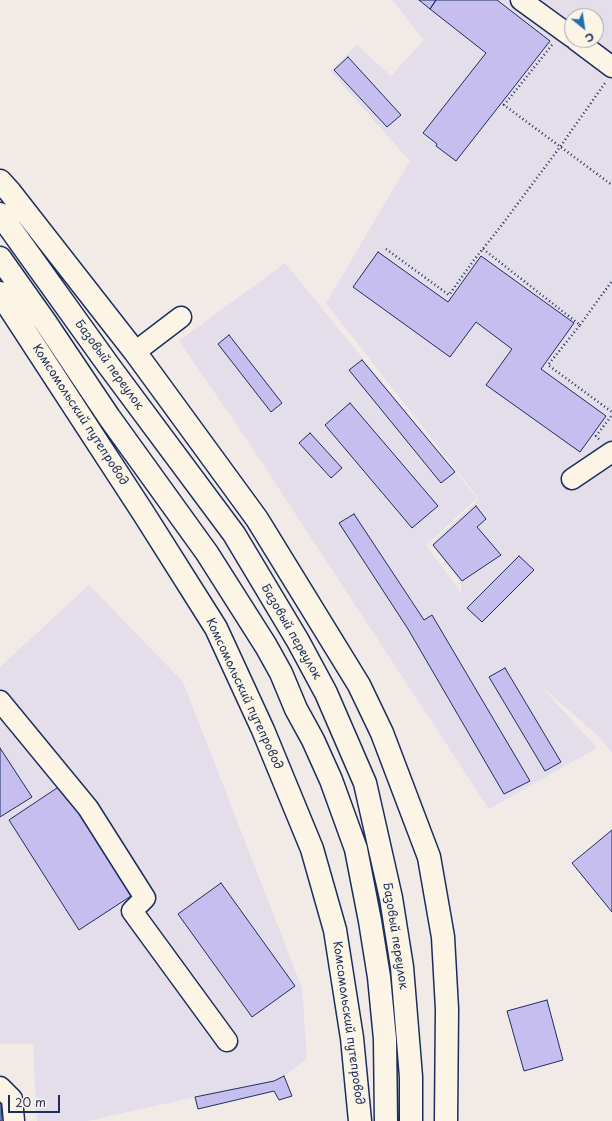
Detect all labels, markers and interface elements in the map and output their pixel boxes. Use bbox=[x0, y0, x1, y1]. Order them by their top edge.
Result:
north arrow bbox=[564, 8, 604, 48]
text: С bbox=[582, 29, 598, 47]
street label: Базовый переулок bbox=[72, 317, 146, 413]
street label: Комсомольский путепровод bbox=[29, 342, 131, 488]
street label: Базовый переулок bbox=[258, 582, 324, 682]
street label: Комсомольский путепровод bbox=[203, 616, 285, 772]
street label: Базовый переулок bbox=[379, 882, 411, 990]
street label: Комсомольский путепровод bbox=[329, 940, 367, 1106]
scale bar bbox=[10, 1087, 62, 1113]
text: 20 m bbox=[15, 1093, 46, 1111]

